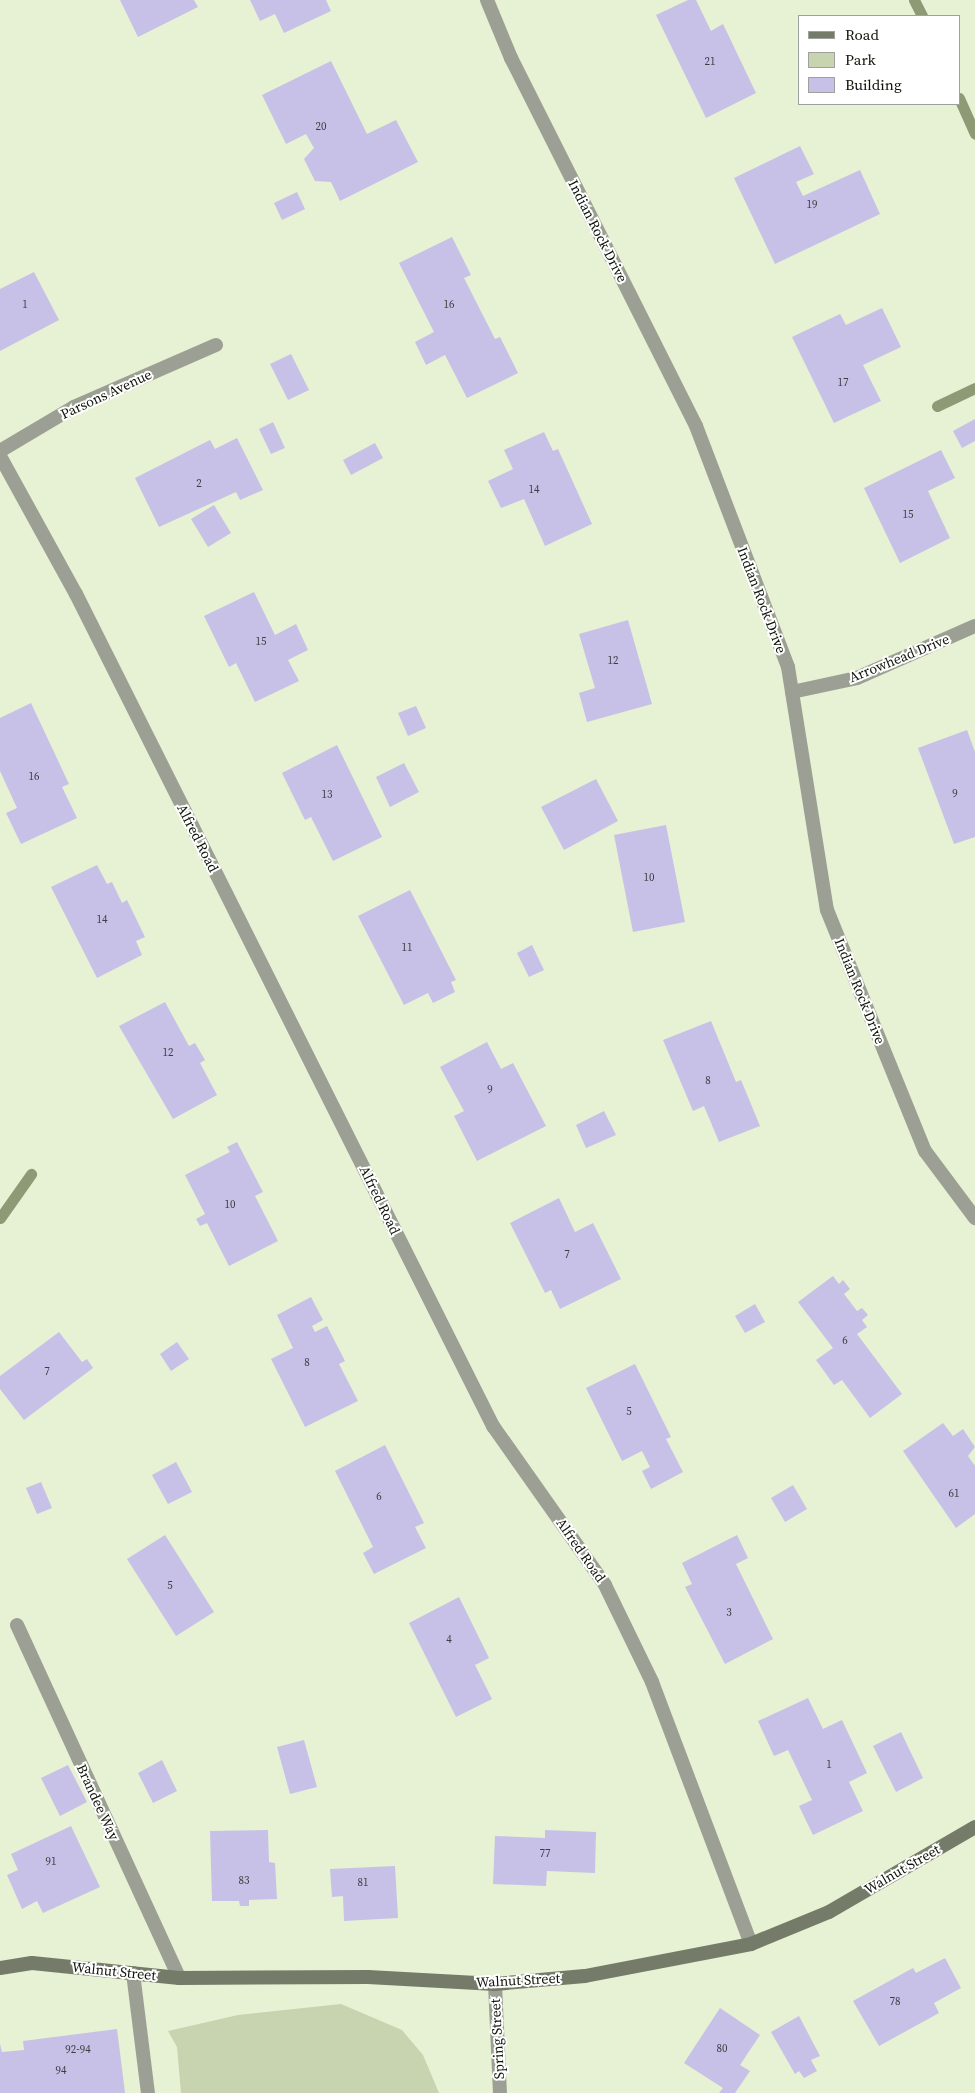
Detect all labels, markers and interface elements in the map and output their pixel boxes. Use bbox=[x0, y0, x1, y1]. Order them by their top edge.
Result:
legend bbox=[798, 15, 960, 105]
text: Road bbox=[845, 24, 879, 45]
text: Park bbox=[845, 49, 876, 70]
house number: 21 bbox=[705, 55, 715, 69]
text: Building bbox=[845, 74, 902, 95]
house number: 20 bbox=[316, 120, 326, 134]
street label: Indian Rock Drive bbox=[565, 177, 631, 285]
house number: 19 bbox=[807, 198, 817, 212]
house number: 1 bbox=[22, 298, 28, 312]
house number: 16 bbox=[444, 298, 454, 312]
street label: Parsons Avenue bbox=[58, 366, 154, 422]
house number: 17 bbox=[838, 376, 848, 390]
house number: 2 bbox=[196, 477, 202, 491]
house number: 14 bbox=[529, 483, 539, 497]
house number: 15 bbox=[903, 508, 913, 522]
street label: Indian Rock Drive bbox=[734, 544, 790, 656]
street label: Arrowhead Drive bbox=[846, 630, 952, 686]
house number: 15 bbox=[256, 635, 266, 649]
house number: 12 bbox=[608, 654, 618, 668]
house number: 16 bbox=[29, 770, 39, 784]
house number: 9 bbox=[952, 787, 958, 801]
house number: 13 bbox=[322, 788, 332, 802]
street label: Alfred Road bbox=[174, 801, 222, 875]
house number: 10 bbox=[644, 871, 654, 885]
house number: 14 bbox=[97, 913, 107, 927]
street label: Indian Rock Drive bbox=[831, 936, 889, 1046]
house number: 11 bbox=[402, 941, 412, 955]
house number: 12 bbox=[163, 1046, 173, 1060]
house number: 8 bbox=[705, 1074, 711, 1088]
house number: 9 bbox=[487, 1083, 493, 1097]
street label: Alfred Road bbox=[356, 1163, 404, 1237]
house number: 10 bbox=[225, 1198, 235, 1212]
house number: 7 bbox=[564, 1248, 570, 1262]
house number: 6 bbox=[842, 1334, 848, 1348]
house number: 8 bbox=[304, 1356, 310, 1370]
house number: 7 bbox=[44, 1365, 50, 1379]
house number: 5 bbox=[626, 1405, 632, 1419]
house number: 61 bbox=[949, 1487, 959, 1501]
house number: 6 bbox=[376, 1490, 382, 1504]
street label: Alfred Road bbox=[553, 1515, 609, 1585]
house number: 5 bbox=[167, 1579, 173, 1593]
house number: 3 bbox=[726, 1606, 732, 1620]
house number: 4 bbox=[446, 1633, 452, 1647]
house number: 1 bbox=[826, 1758, 832, 1772]
street label: Brandee Way bbox=[73, 1761, 123, 1843]
street label: Walnut Street bbox=[861, 1841, 943, 1897]
house number: 77 bbox=[540, 1847, 550, 1861]
house number: 91 bbox=[46, 1855, 56, 1869]
house number: 83 bbox=[239, 1874, 249, 1888]
house number: 81 bbox=[358, 1876, 368, 1890]
street label: Walnut Street bbox=[71, 1958, 157, 1984]
street label: Walnut Street bbox=[475, 1969, 561, 1991]
house number: 78 bbox=[890, 1995, 900, 2009]
street label: Spring Street bbox=[487, 1998, 507, 2080]
house number: 80 bbox=[717, 2042, 727, 2056]
house number: 92-94 bbox=[65, 2043, 91, 2057]
house number: 94 bbox=[56, 2064, 66, 2078]

